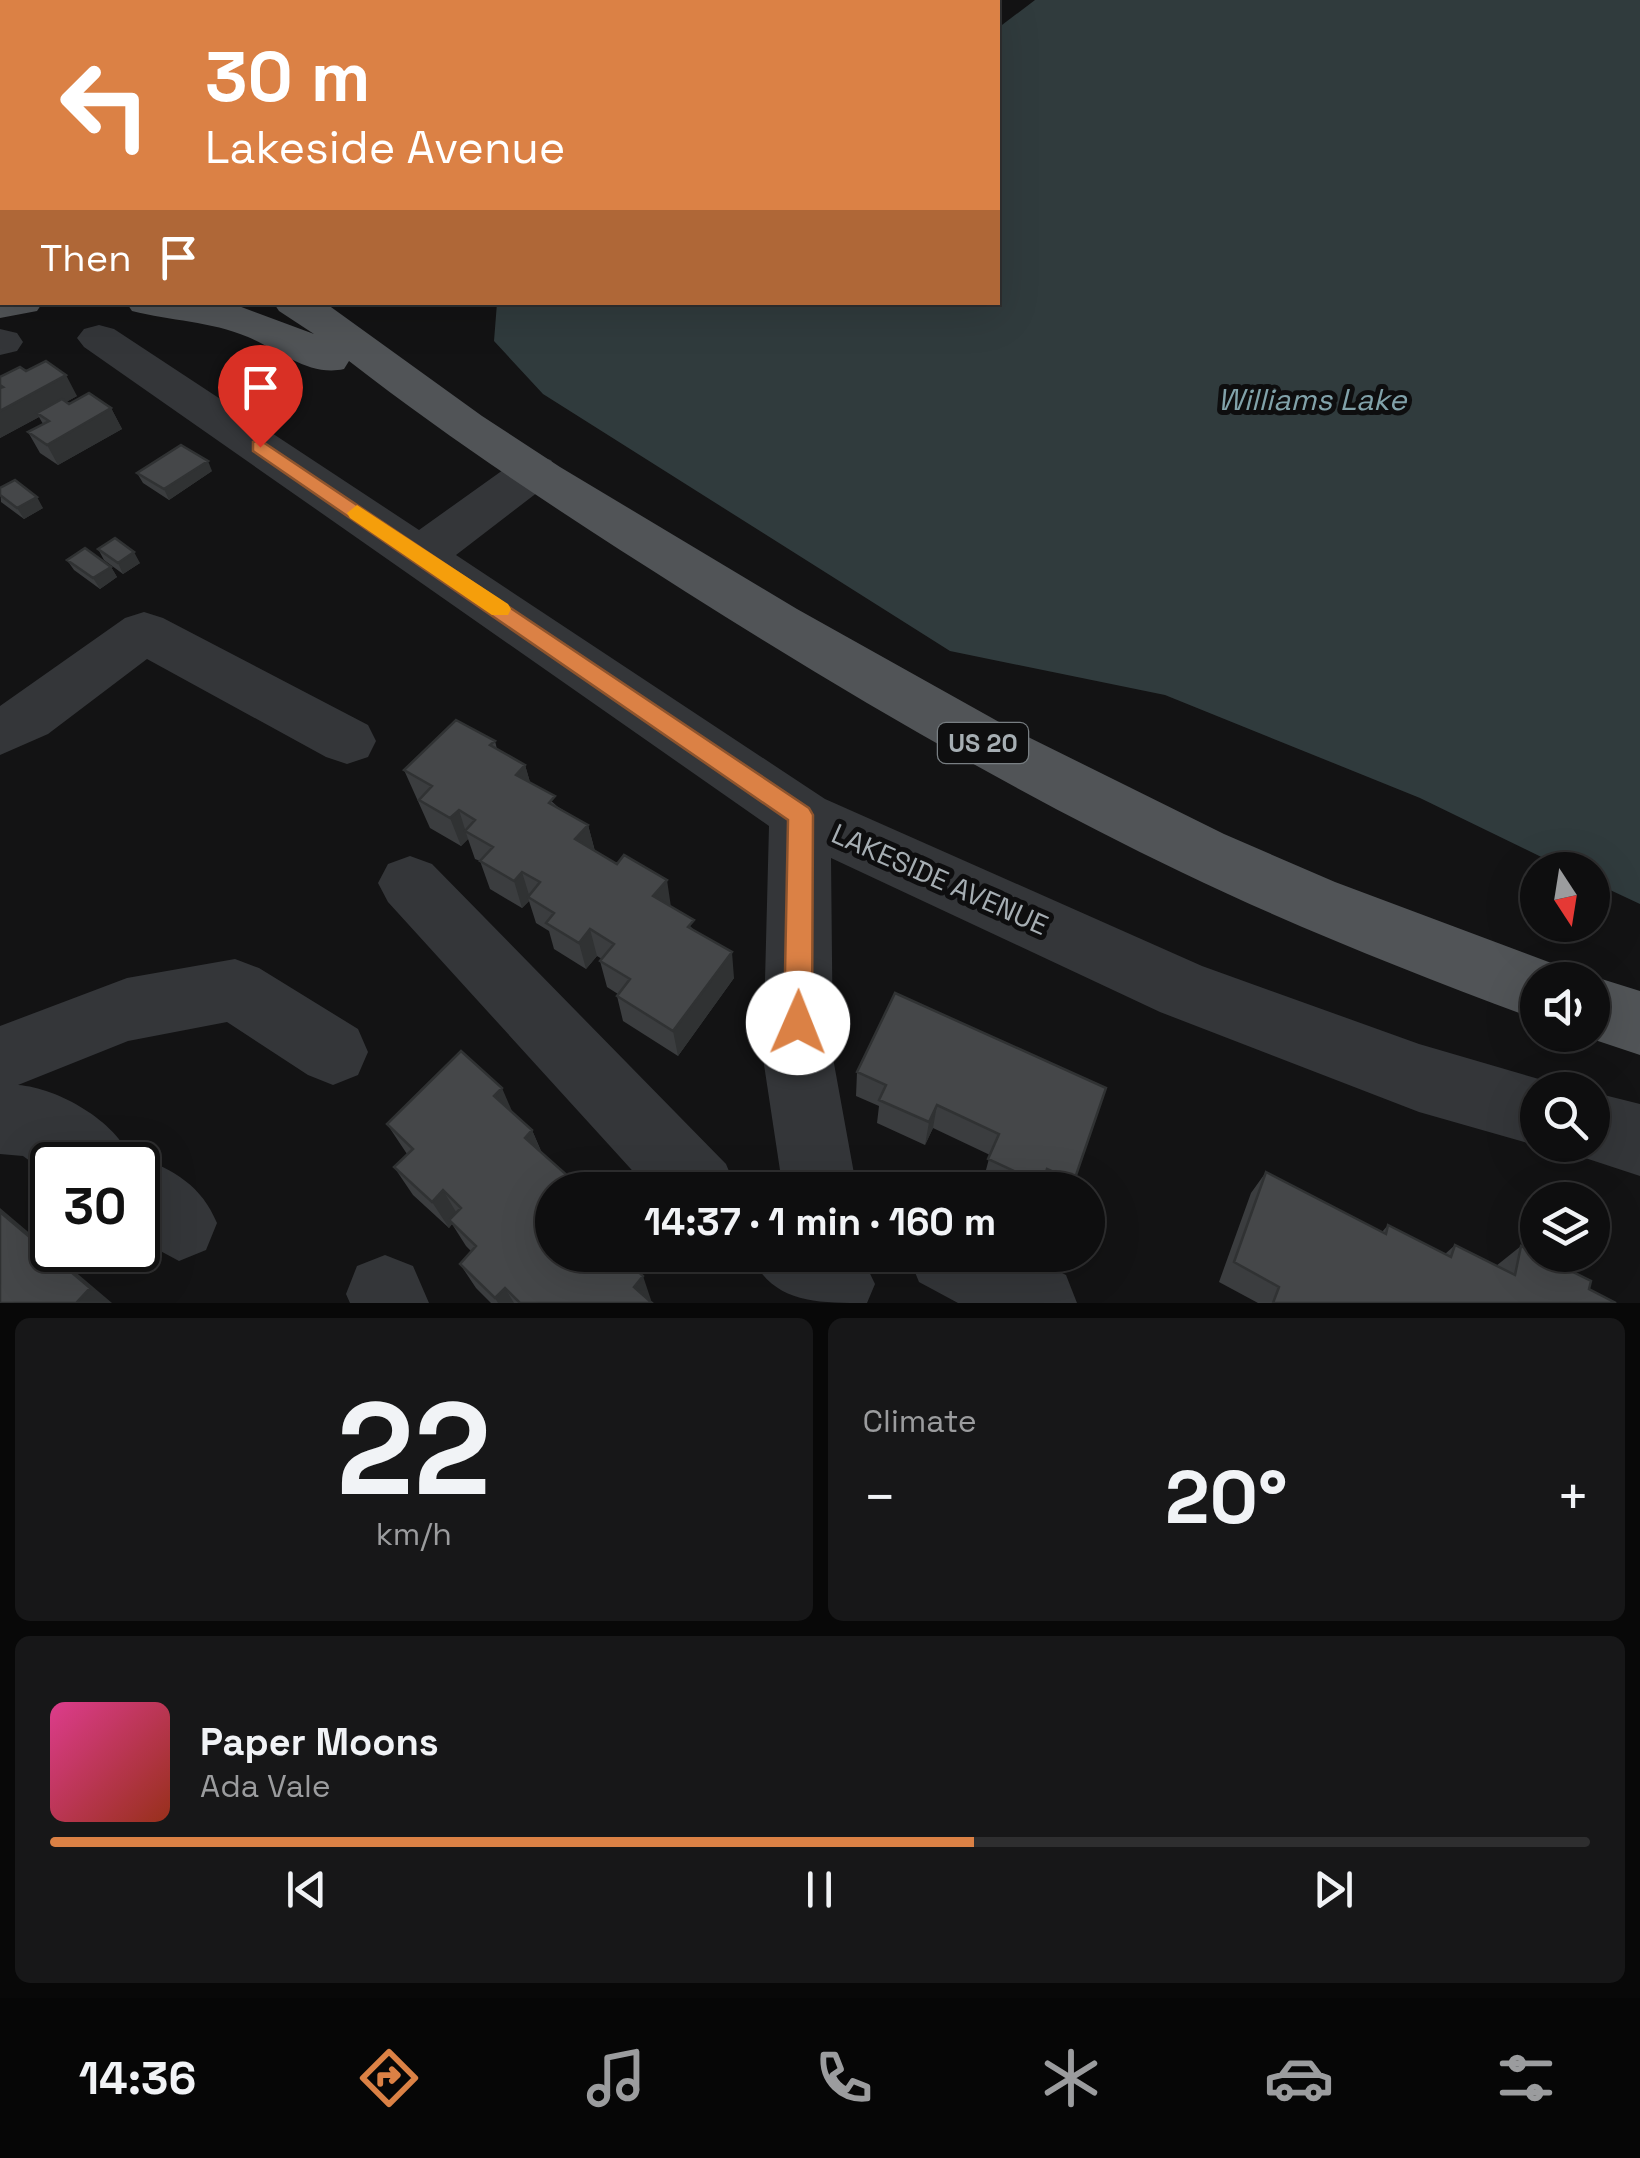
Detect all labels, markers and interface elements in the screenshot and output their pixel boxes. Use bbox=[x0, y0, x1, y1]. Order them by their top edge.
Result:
text: 30 m bbox=[205, 32, 370, 121]
icon: left bbox=[40, 40, 170, 170]
text: Lakeside Avenue bbox=[205, 119, 565, 176]
icon: arrive bbox=[151, 230, 206, 285]
text: Then bbox=[40, 234, 131, 282]
pin bbox=[218, 345, 303, 448]
icon: arrive bbox=[233, 360, 288, 415]
water label: Williams Lake bbox=[1218, 380, 1408, 419]
road number: US 20 bbox=[938, 723, 1028, 763]
street label: LAKESIDE AVENUE bbox=[826, 815, 1054, 943]
north arrow bbox=[1520, 852, 1610, 942]
map controls bbox=[1520, 852, 1610, 1272]
button: sound bbox=[1520, 962, 1610, 1052]
position arrow bbox=[746, 971, 850, 1075]
button: search bbox=[1520, 1072, 1610, 1162]
speed limit sign: 30 bbox=[30, 1142, 160, 1272]
button: layers bbox=[1520, 1182, 1610, 1272]
text: 14:37 · 1 min · 160 m bbox=[644, 1198, 996, 1246]
text: 22 bbox=[337, 1366, 491, 1532]
text: Climate bbox=[863, 1401, 977, 1441]
text: 20° bbox=[1165, 1449, 1288, 1545]
text: − bbox=[863, 1462, 897, 1532]
text: + bbox=[1556, 1462, 1590, 1532]
text: km/h bbox=[376, 1514, 452, 1554]
text: Paper Moons bbox=[200, 1718, 439, 1766]
text: Ada Vale bbox=[200, 1766, 331, 1806]
icon: previous bbox=[279, 1862, 334, 1917]
icon: pause bbox=[792, 1862, 847, 1917]
icon: next bbox=[1306, 1862, 1361, 1917]
icon: directions bbox=[354, 2043, 424, 2113]
icon: music bbox=[581, 2043, 651, 2113]
icon: phone bbox=[809, 2043, 879, 2113]
icon: climate bbox=[1036, 2043, 1106, 2113]
icon: car bbox=[1264, 2043, 1334, 2113]
icon: filters bbox=[1491, 2043, 1561, 2113]
text: 14:36 bbox=[79, 2050, 196, 2107]

